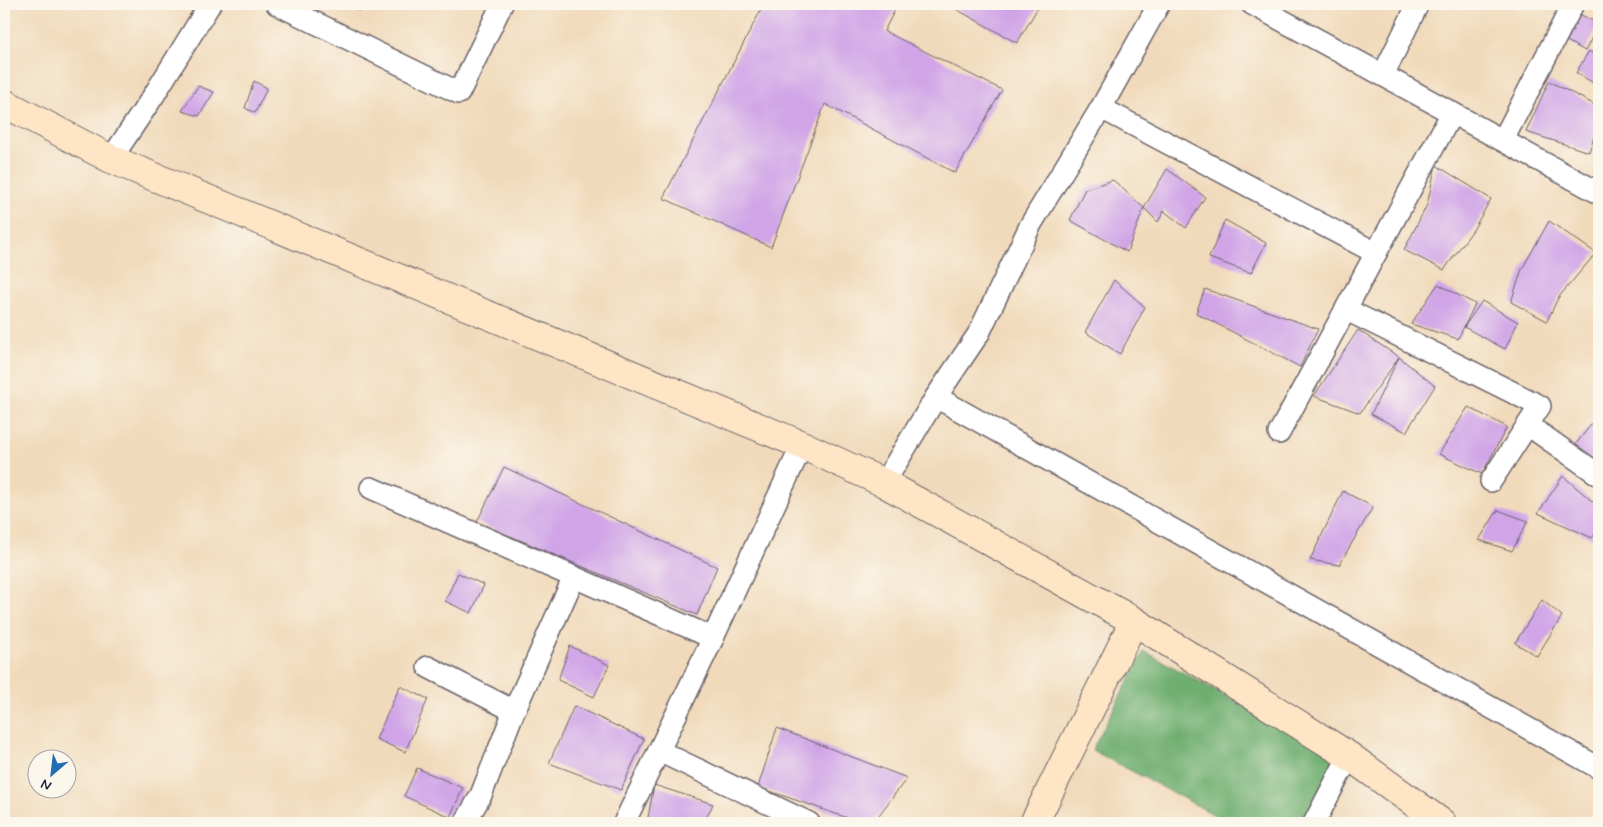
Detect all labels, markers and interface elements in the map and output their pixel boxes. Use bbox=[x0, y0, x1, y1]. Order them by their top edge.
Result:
north arrow bbox=[28, 750, 78, 800]
text: N bbox=[38, 774, 55, 795]

